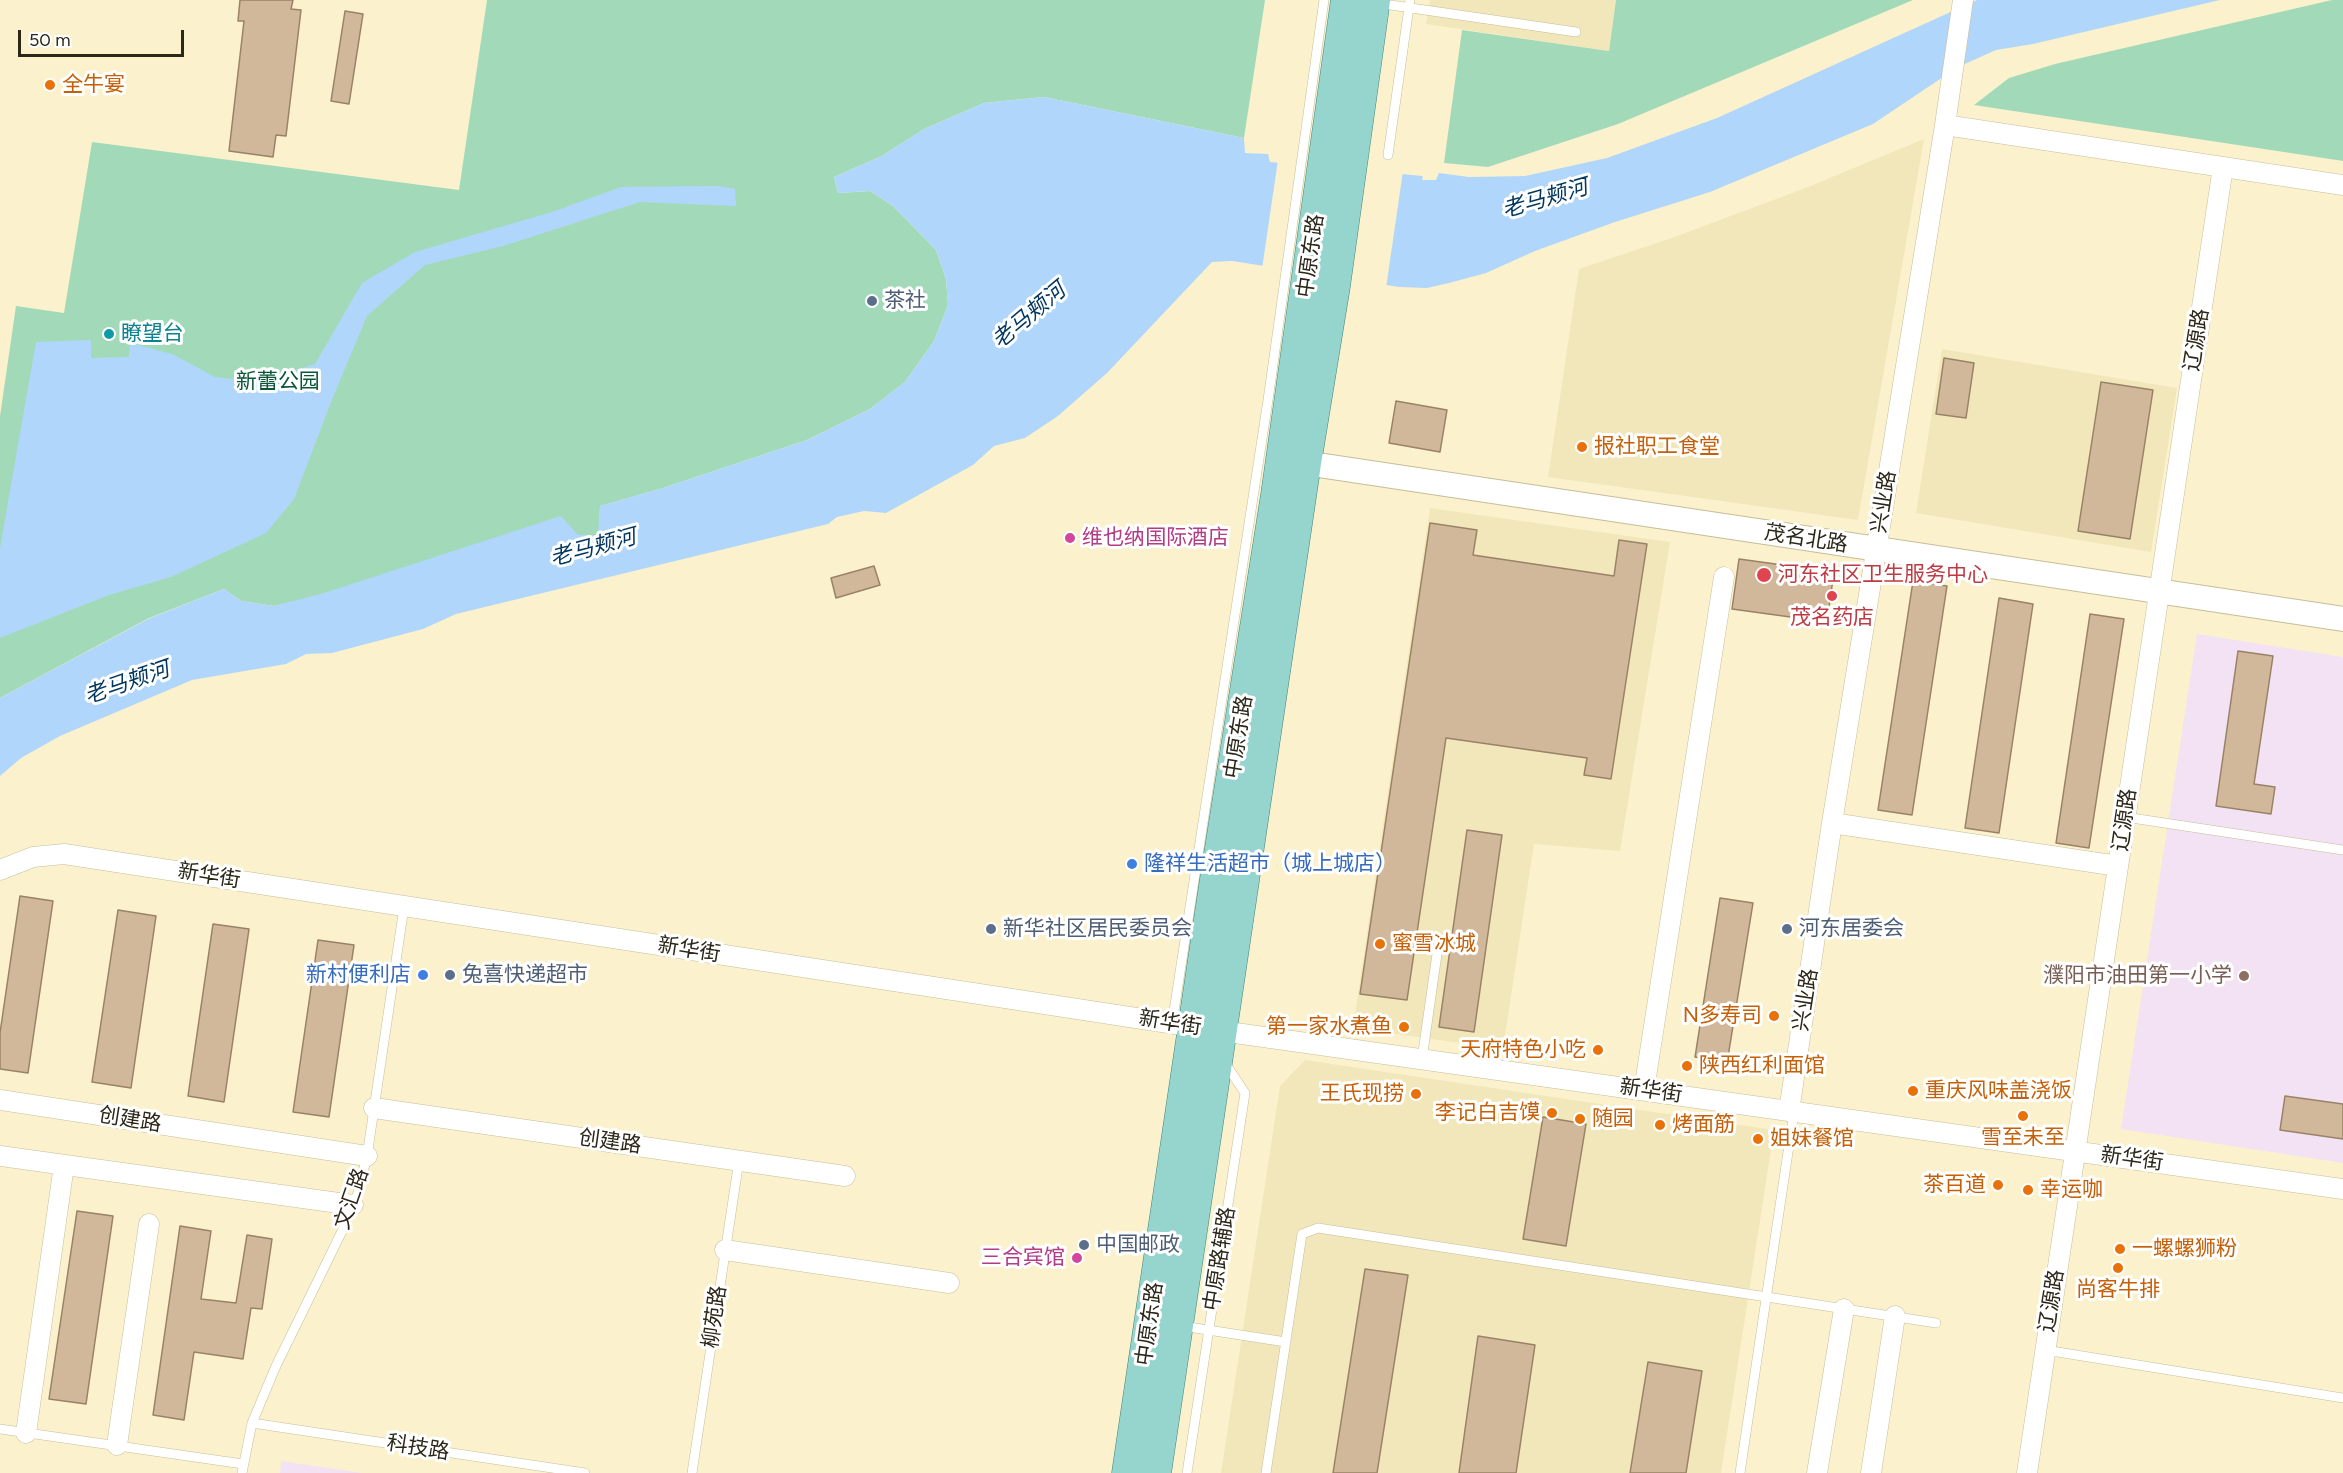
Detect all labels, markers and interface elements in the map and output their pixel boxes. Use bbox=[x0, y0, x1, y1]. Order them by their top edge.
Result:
scale bar bbox=[21, 18, 188, 56]
text: 50 m bbox=[29, 29, 71, 51]
place label: 全牛宴 bbox=[62, 72, 125, 98]
marker: 全牛宴 bbox=[43, 78, 57, 92]
water label: 老马颊河 bbox=[1499, 174, 1591, 224]
street label: 中原东路 bbox=[1293, 213, 1329, 299]
water label: 老马颊河 bbox=[987, 278, 1071, 354]
place label: 茶社 bbox=[884, 288, 926, 314]
marker: 茶社 bbox=[865, 294, 879, 308]
street label: 辽源路 bbox=[2180, 307, 2214, 373]
place label: 瞭望台 bbox=[121, 321, 184, 347]
marker: 瞭望台 bbox=[102, 327, 116, 341]
park label: 新蕾公园 bbox=[236, 369, 320, 395]
place label: 报社职工食堂 bbox=[1594, 434, 1720, 460]
marker: 报社职工食堂 bbox=[1575, 440, 1589, 454]
street label: 兴业路 bbox=[1867, 469, 1901, 535]
street label: 茂名北路 bbox=[1763, 520, 1849, 558]
water label: 老马颊河 bbox=[547, 524, 639, 572]
place label: 维也纳国际酒店 bbox=[1082, 525, 1229, 551]
marker: 维也纳国际酒店 bbox=[1063, 531, 1077, 545]
place label: 河东社区卫生服务中心 bbox=[1778, 562, 1988, 588]
marker: 河东社区卫生服务中心 bbox=[1755, 566, 1773, 584]
marker: 茂名药店 bbox=[1825, 589, 1839, 603]
place label: 茂名药店 bbox=[1790, 605, 1874, 631]
water label: 老马颊河 bbox=[81, 656, 173, 710]
street label: 中原东路 bbox=[1220, 694, 1258, 780]
street label: 辽源路 bbox=[2108, 787, 2142, 853]
place label: 隆祥生活超市（城上城店） bbox=[1144, 851, 1396, 877]
marker: 隆祥生活超市（城上城店） bbox=[1125, 857, 1139, 871]
street label: 新华街 bbox=[176, 859, 242, 893]
place label: 新华社区居民委员会 bbox=[1003, 916, 1192, 942]
place label: 河东居委会 bbox=[1799, 916, 1904, 942]
marker: 新华社区居民委员会 bbox=[984, 922, 998, 936]
marker: 河东居委会 bbox=[1780, 922, 1794, 936]
place label: 蜜雪冰城 bbox=[1392, 931, 1476, 957]
street label: 新华街 bbox=[656, 933, 722, 967]
marker: 蜜雪冰城 bbox=[1373, 937, 1387, 951]
place label: 新村便利店 bbox=[306, 962, 411, 988]
place label: 兔喜快递超市 bbox=[462, 962, 588, 988]
place label: 濮阳市油田第一小学 bbox=[2043, 963, 2232, 989]
street label: 兴业路 bbox=[1789, 967, 1823, 1033]
marker: 新村便利店 bbox=[416, 968, 430, 982]
marker: 兔喜快递超市 bbox=[443, 968, 457, 982]
marker: 濮阳市油田第一小学 bbox=[2237, 969, 2251, 983]
place label: N多寿司 bbox=[1683, 1003, 1762, 1029]
street label: 新华街 bbox=[1137, 1006, 1203, 1040]
marker: N多寿司 bbox=[1767, 1009, 1781, 1023]
place label: 第一家水煮鱼 bbox=[1266, 1014, 1392, 1040]
marker: 第一家水煮鱼 bbox=[1397, 1020, 1411, 1034]
place label: 天府特色小吃 bbox=[1460, 1037, 1586, 1063]
marker: 天府特色小吃 bbox=[1591, 1043, 1605, 1057]
place label: 陕西红利面馆 bbox=[1699, 1053, 1825, 1079]
marker: 陕西红利面馆 bbox=[1680, 1059, 1694, 1073]
street label: 新华街 bbox=[1618, 1074, 1684, 1108]
place label: 重庆风味盖浇饭 bbox=[1925, 1078, 2072, 1104]
place label: 王氏现捞 bbox=[1320, 1081, 1404, 1107]
marker: 重庆风味盖浇饭 bbox=[1906, 1084, 1920, 1098]
marker: 王氏现捞 bbox=[1409, 1087, 1423, 1101]
place label: 李记白吉馍 bbox=[1435, 1100, 1540, 1126]
street label: 创建路 bbox=[97, 1103, 163, 1137]
marker: 李记白吉馍 bbox=[1545, 1106, 1559, 1120]
place label: 随园 bbox=[1592, 1106, 1634, 1132]
marker: 雪至未至 bbox=[2016, 1109, 2030, 1123]
marker: 随园 bbox=[1573, 1112, 1587, 1126]
place label: 烤面筋 bbox=[1672, 1112, 1735, 1138]
marker: 烤面筋 bbox=[1653, 1118, 1667, 1132]
street label: 创建路 bbox=[577, 1125, 643, 1159]
place label: 雪至未至 bbox=[1981, 1125, 2065, 1151]
place label: 姐妹餐馆 bbox=[1770, 1126, 1854, 1152]
marker: 姐妹餐馆 bbox=[1751, 1132, 1765, 1146]
street label: 新华街 bbox=[2099, 1142, 2165, 1176]
street label: 文汇路 bbox=[330, 1165, 374, 1233]
place label: 茶百道 bbox=[1923, 1172, 1986, 1198]
place label: 幸运咖 bbox=[2040, 1177, 2103, 1203]
marker: 茶百道 bbox=[1991, 1178, 2005, 1192]
marker: 幸运咖 bbox=[2021, 1183, 2035, 1197]
street label: 中原路辅路 bbox=[1199, 1205, 1241, 1313]
place label: 中国邮政 bbox=[1096, 1232, 1180, 1258]
place label: 一螺螺狮粉 bbox=[2132, 1236, 2237, 1262]
marker: 中国邮政 bbox=[1077, 1238, 1091, 1252]
marker: 一螺螺狮粉 bbox=[2113, 1242, 2127, 1256]
place label: 三合宾馆 bbox=[981, 1245, 1065, 1271]
marker: 三合宾馆 bbox=[1070, 1251, 1084, 1265]
marker: 尚客牛排 bbox=[2111, 1261, 2125, 1275]
street label: 辽源路 bbox=[2035, 1268, 2069, 1334]
place label: 尚客牛排 bbox=[2076, 1277, 2160, 1303]
street label: 中原东路 bbox=[1132, 1281, 1168, 1367]
street label: 柳苑路 bbox=[698, 1284, 732, 1350]
street label: 科技路 bbox=[385, 1431, 451, 1465]

